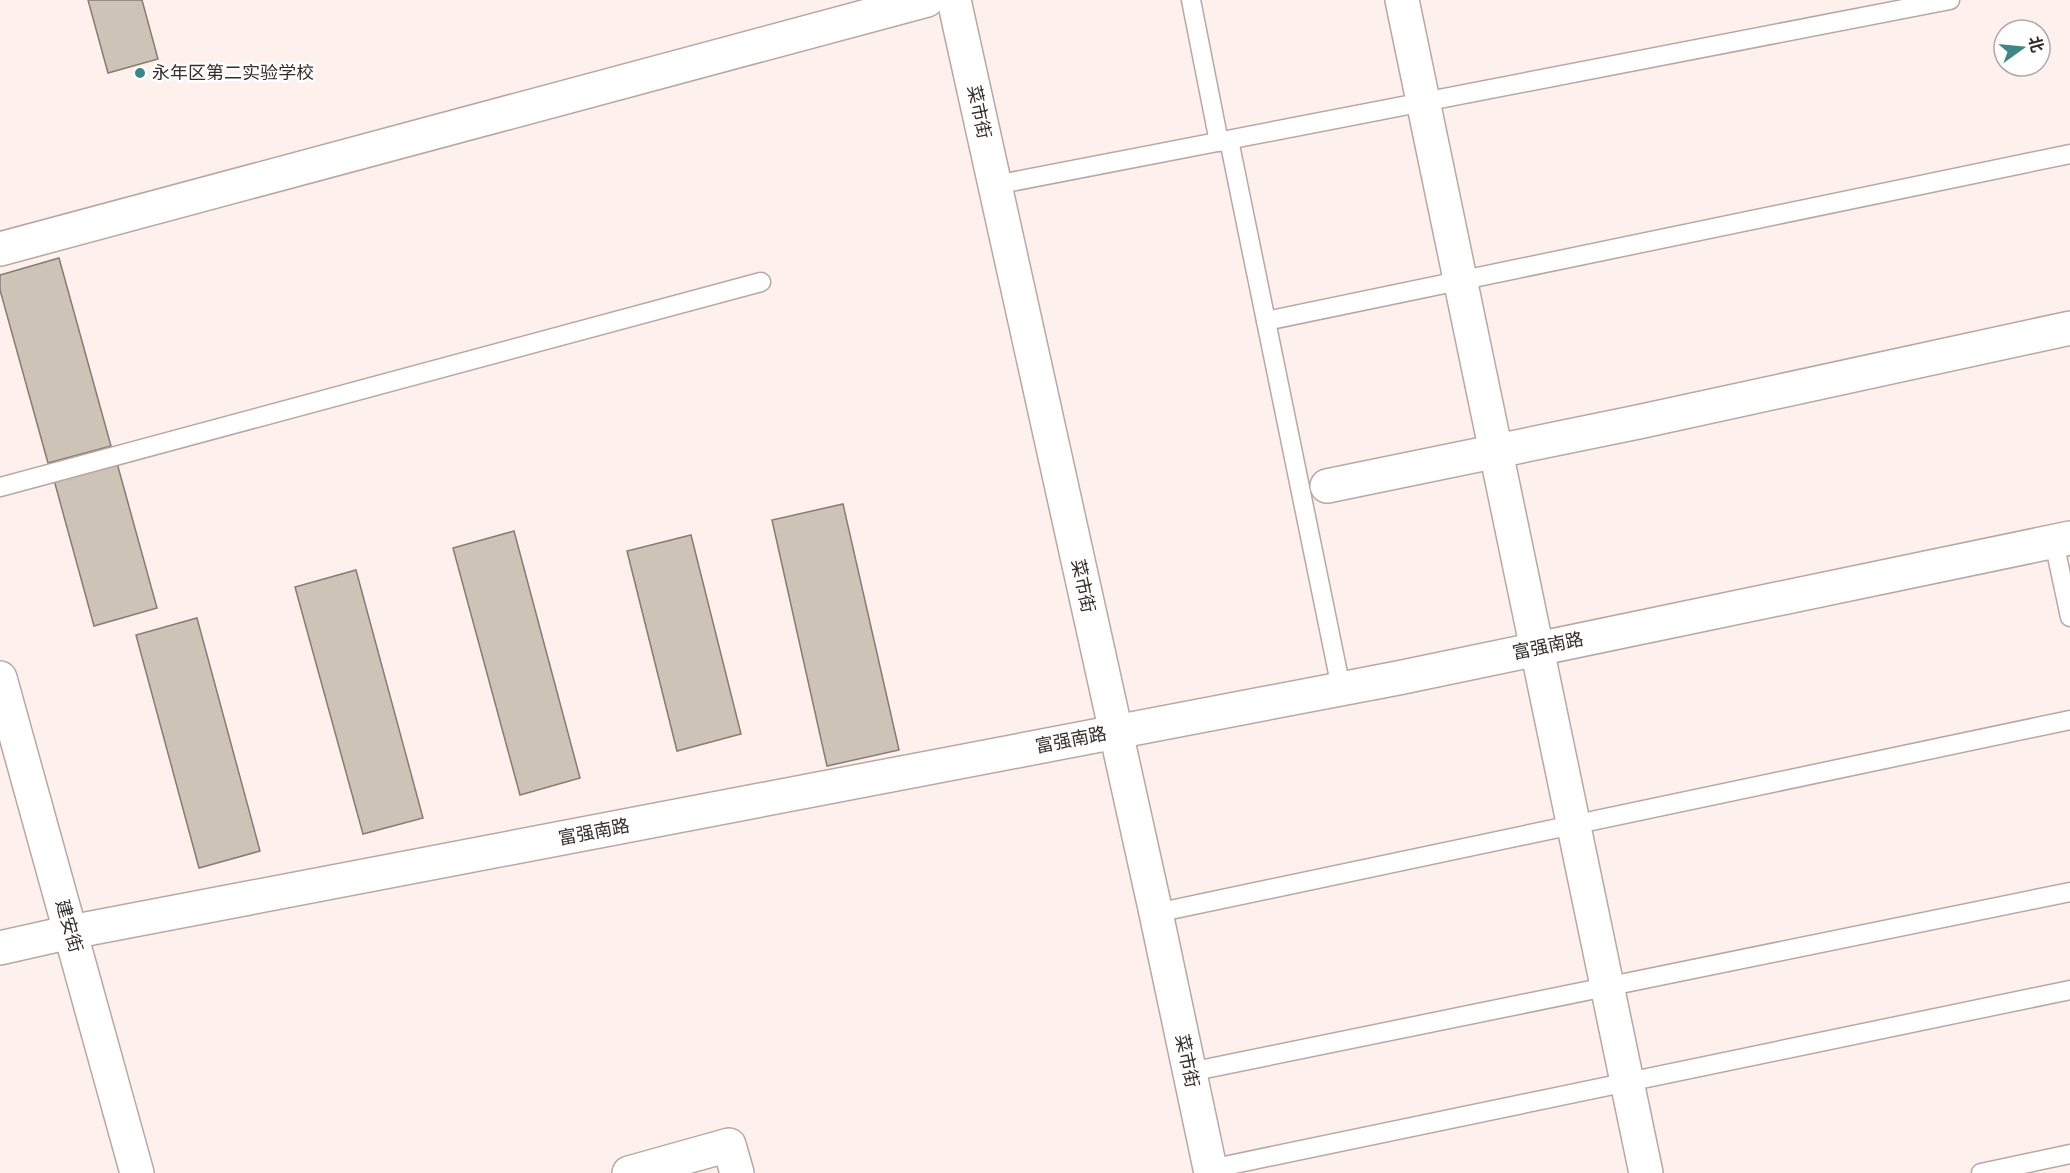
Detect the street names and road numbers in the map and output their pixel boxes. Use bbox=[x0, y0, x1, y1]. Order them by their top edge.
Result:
street label: 菜市街 bbox=[964, 84, 994, 140]
street label: 菜市街 bbox=[1068, 558, 1098, 614]
street label: 富强南路 bbox=[1511, 629, 1585, 663]
street label: 富强南路 bbox=[1034, 723, 1108, 757]
street label: 富强南路 bbox=[557, 815, 631, 849]
street label: 建安街 bbox=[52, 897, 86, 955]
street label: 菜市街 bbox=[1172, 1033, 1202, 1089]

